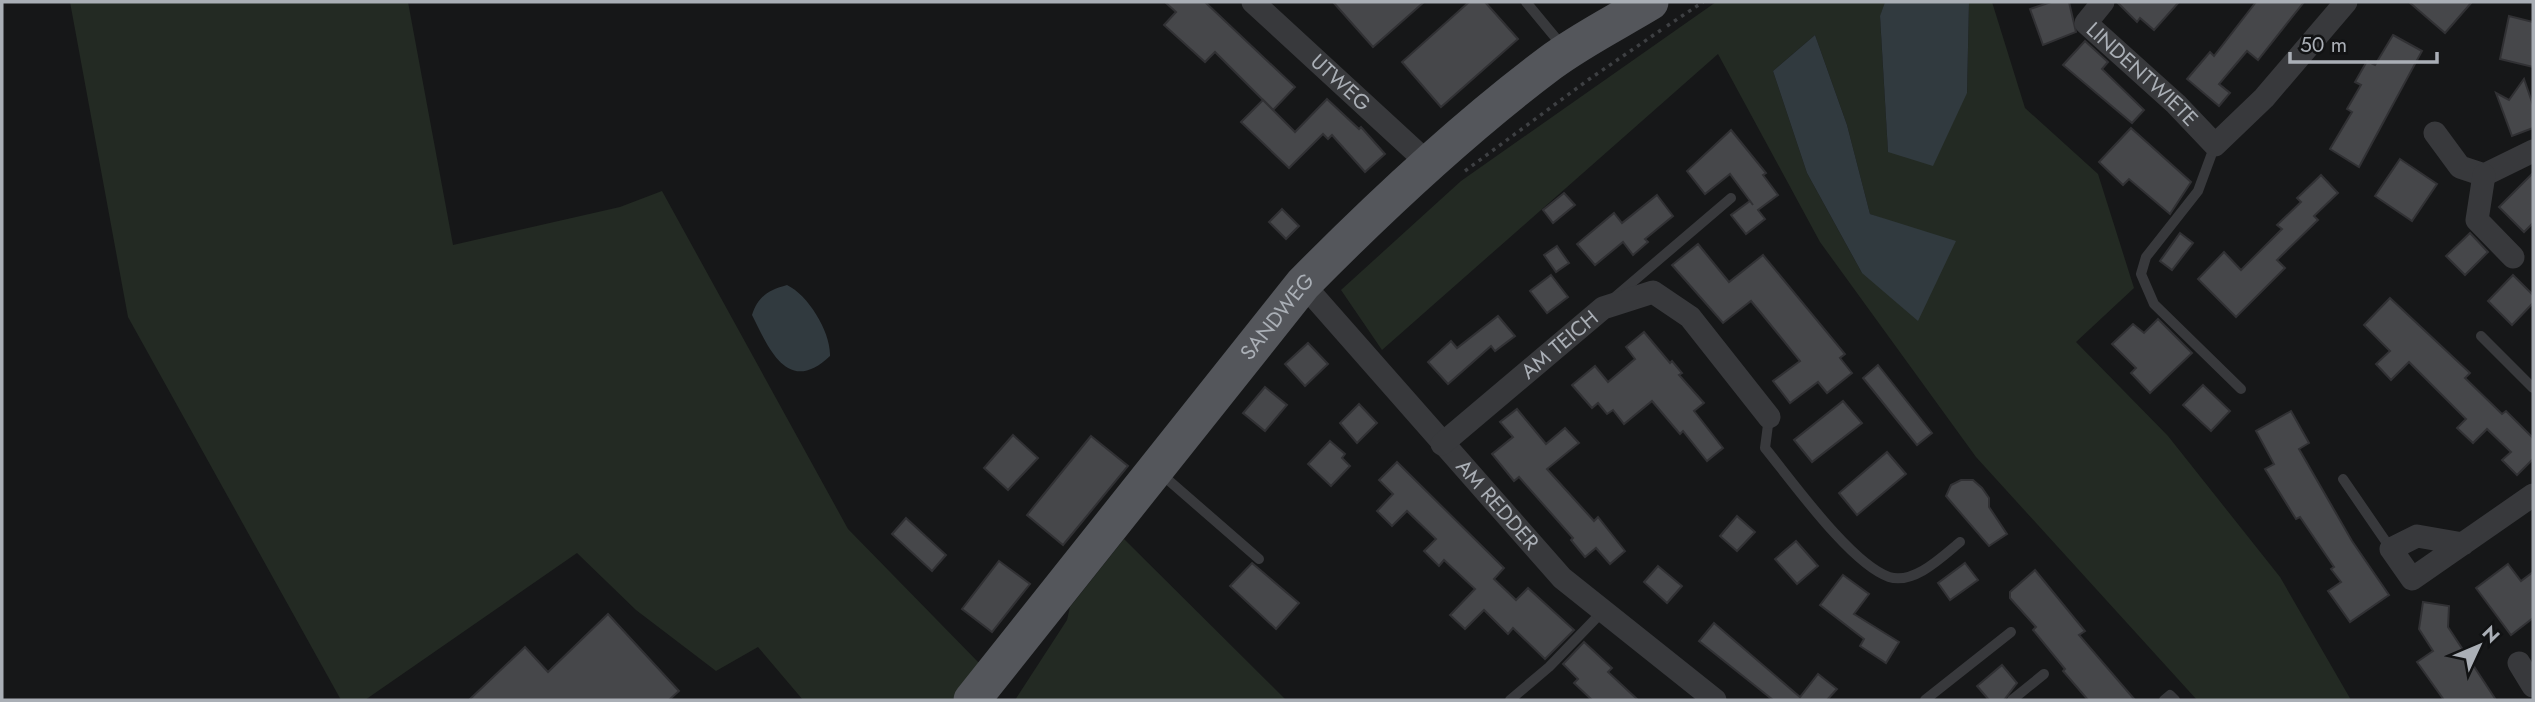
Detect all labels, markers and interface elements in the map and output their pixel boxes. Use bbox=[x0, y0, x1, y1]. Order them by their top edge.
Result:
street label: LINDENTWIETE bbox=[2080, 15, 2205, 133]
scale bar bbox=[2290, 21, 2437, 65]
text: 50 m bbox=[2300, 30, 2347, 60]
street label: UTWEG bbox=[1304, 47, 1377, 118]
street label: SANDWEG bbox=[1233, 266, 1321, 367]
street label: AM TEICH bbox=[1514, 303, 1605, 386]
street label: AM REDDER bbox=[1449, 453, 1546, 557]
north arrow bbox=[2444, 611, 2514, 681]
text: N bbox=[2476, 620, 2506, 649]

